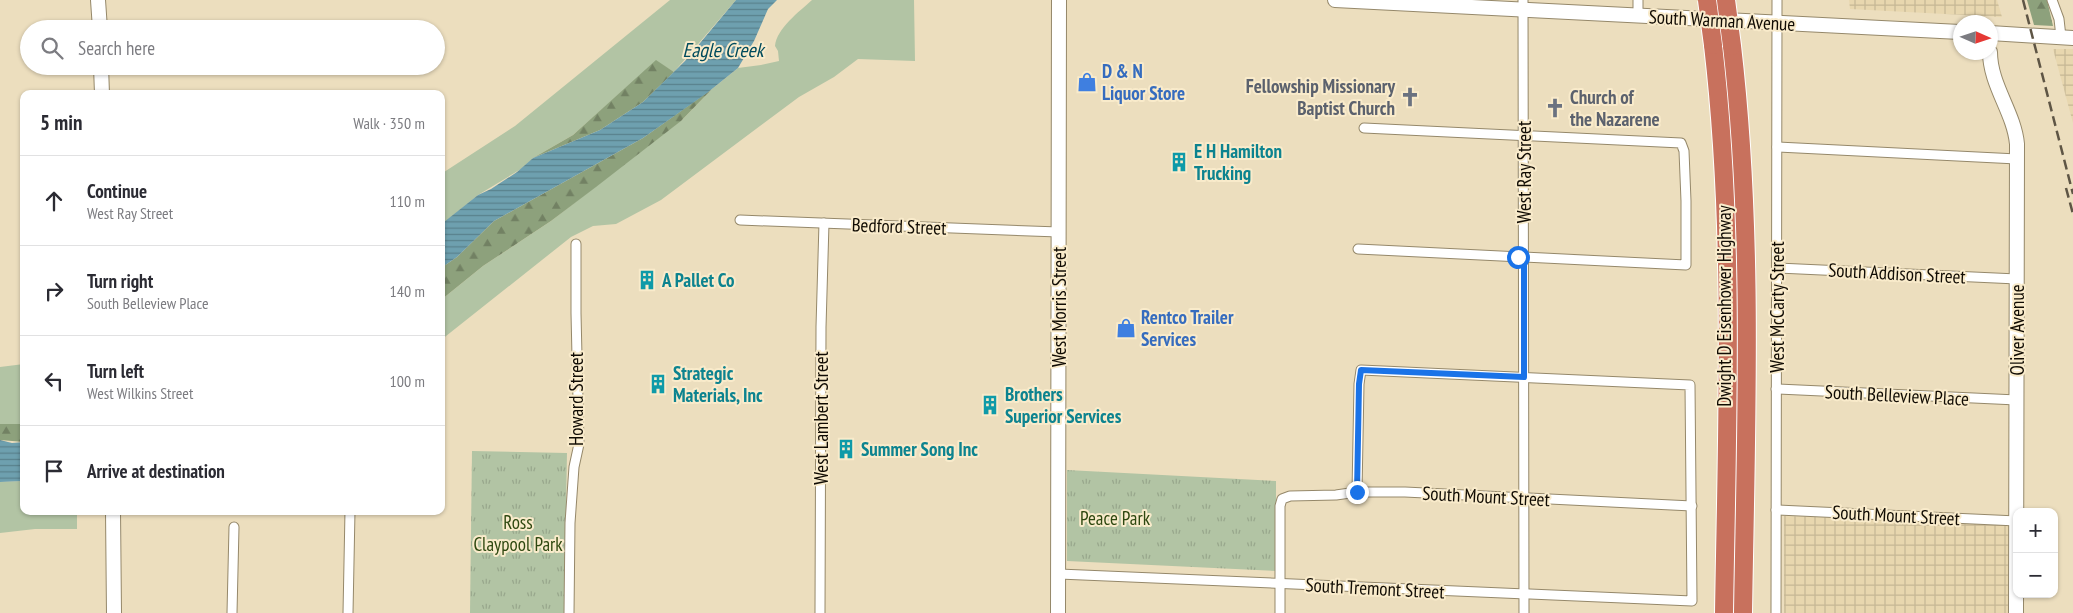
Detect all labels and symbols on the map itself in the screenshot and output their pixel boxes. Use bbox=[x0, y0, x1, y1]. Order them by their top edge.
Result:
street label: South Warman Avenue bbox=[1648, 4, 1796, 36]
north arrow bbox=[1953, 15, 1998, 60]
water label: Eagle Creek bbox=[683, 37, 766, 63]
place label: D & N Liquor Store bbox=[1102, 59, 1185, 105]
shop icon: D & N Liquor Store bbox=[1076, 71, 1098, 93]
place label: Fellowship Missionary Baptist Church bbox=[1246, 74, 1395, 120]
place label: Church of the Nazarene bbox=[1570, 85, 1660, 131]
church icon: Fellowship Missionary Baptist Church bbox=[1399, 86, 1421, 108]
church icon: Church of the Nazarene bbox=[1544, 97, 1566, 119]
street label: West Ray Street bbox=[1512, 120, 1536, 223]
place label: E H Hamilton Trucking bbox=[1194, 139, 1282, 185]
building icon: E H Hamilton Trucking bbox=[1168, 151, 1190, 173]
street label: Dwight D Eisenhower Highway bbox=[1712, 204, 1736, 407]
street label: Bedford Street bbox=[851, 212, 948, 240]
street label: West McCarty Street bbox=[1765, 241, 1789, 373]
street label: West Morris Street bbox=[1047, 246, 1071, 367]
route start bbox=[1507, 246, 1530, 269]
street label: South Addison Street bbox=[1828, 257, 1967, 289]
place label: A Pallet Co bbox=[661, 268, 734, 292]
building icon: A Pallet Co bbox=[636, 269, 658, 291]
street label: Oliver Avenue bbox=[2005, 284, 2029, 375]
place label: Rentco Trailer Services bbox=[1141, 305, 1234, 351]
shop icon: Rentco Trailer Services bbox=[1115, 317, 1137, 339]
street label: West Lambert Street bbox=[809, 350, 833, 485]
street label: Howard Street bbox=[564, 351, 588, 446]
place label: Strategic Materials, Inc bbox=[673, 361, 763, 407]
building icon: Strategic Materials, Inc bbox=[647, 373, 669, 395]
street label: South Belleview Place bbox=[1824, 379, 1970, 411]
place label: Brothers Superior Services bbox=[1005, 382, 1122, 428]
building icon: Brothers Superior Services bbox=[979, 394, 1001, 416]
place label: Summer Song Inc bbox=[861, 437, 978, 461]
building icon: Summer Song Inc bbox=[835, 438, 857, 460]
route end bbox=[1346, 481, 1369, 504]
street label: South Mount Street bbox=[1422, 481, 1551, 511]
street label: South Mount Street bbox=[1832, 500, 1961, 530]
park label: Peace Park bbox=[1080, 506, 1151, 530]
park label: Ross Claypool Park bbox=[473, 510, 563, 556]
street label: South Tremont Street bbox=[1305, 572, 1446, 604]

